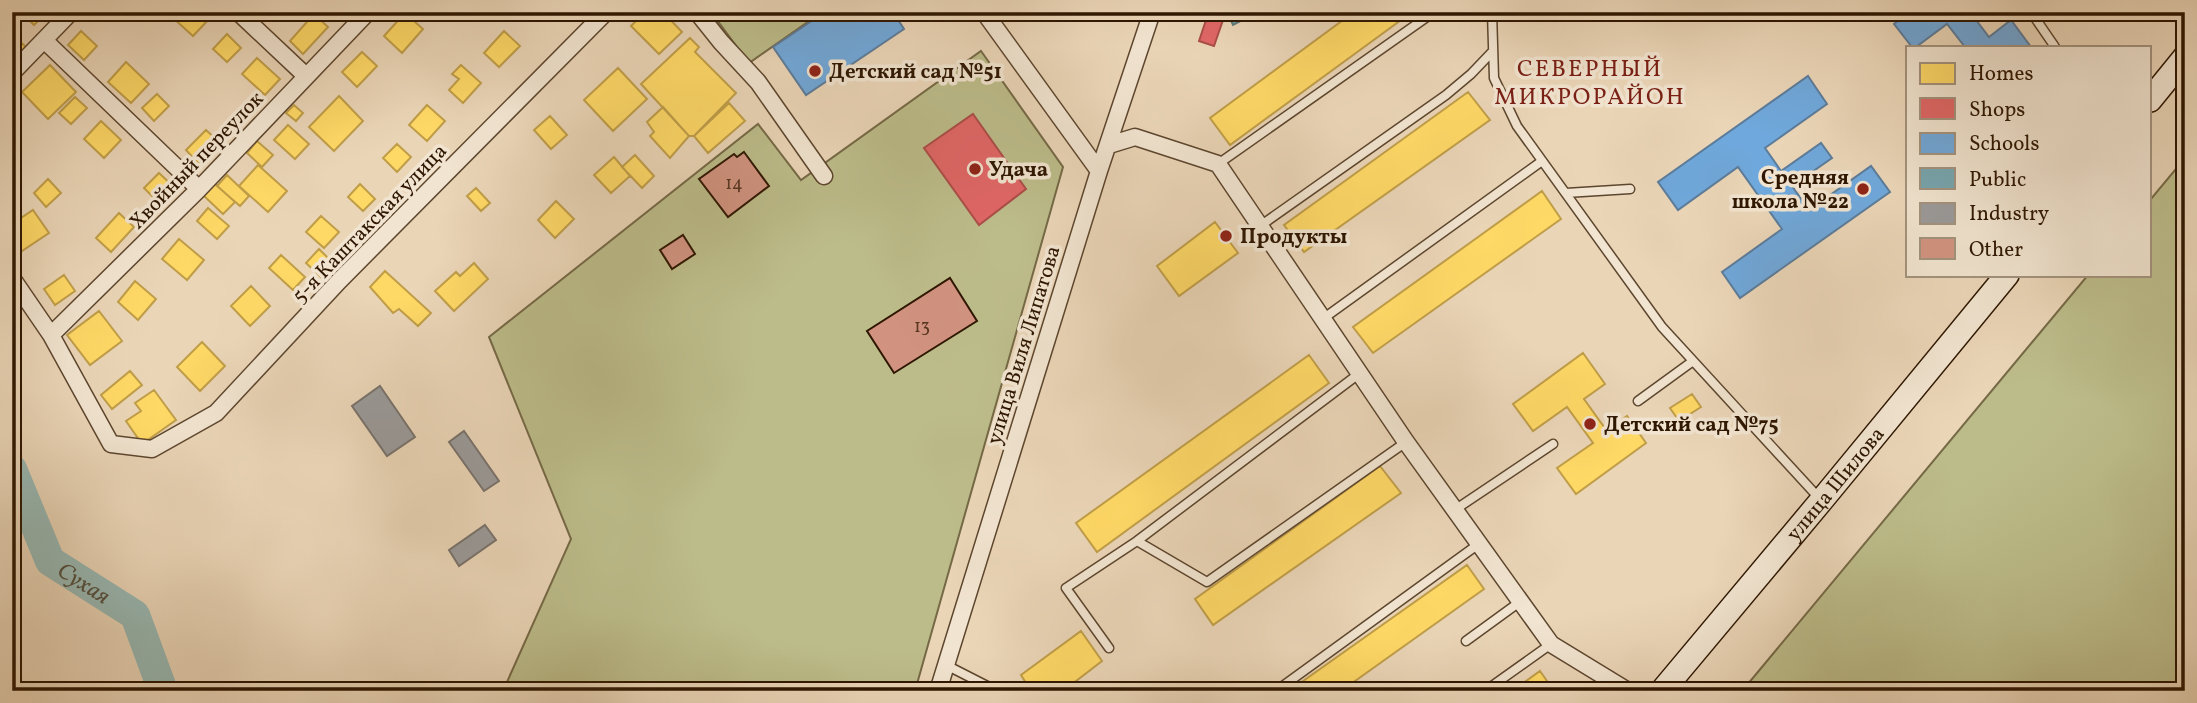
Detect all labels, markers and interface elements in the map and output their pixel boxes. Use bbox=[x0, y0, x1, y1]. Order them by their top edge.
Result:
legend bbox=[1906, 46, 2152, 276]
district label: СЕВЕРНЫЙ МИКРОРАЙОН bbox=[1494, 53, 1686, 115]
place label: Детский сад №51 bbox=[829, 58, 1002, 87]
text: Homes bbox=[1969, 60, 2034, 89]
marker: Детский сад №51 bbox=[807, 63, 823, 79]
street label: Хвойный переулок bbox=[124, 86, 271, 236]
text: Shops bbox=[1969, 96, 2025, 125]
text: Schools bbox=[1969, 130, 2039, 159]
street label: 5-я Каштакская улица bbox=[286, 138, 454, 310]
place label: Удача bbox=[989, 156, 1048, 185]
marker: Удача bbox=[967, 161, 983, 177]
place label: Средняя школа №22 bbox=[1732, 164, 1849, 217]
text: Public bbox=[1969, 166, 2026, 195]
house number: 14 bbox=[725, 172, 743, 197]
marker: Средняя школа №22 bbox=[1855, 181, 1871, 197]
text: Industry bbox=[1969, 200, 2050, 229]
place label: Продукты bbox=[1240, 223, 1347, 252]
marker: Продукты bbox=[1218, 228, 1234, 244]
text: Other bbox=[1969, 236, 2023, 265]
street label: улица Виля Липатова bbox=[980, 242, 1069, 448]
house number: 13 bbox=[914, 315, 930, 340]
place label: Детский сад №75 bbox=[1604, 411, 1779, 440]
marker: Детский сад №75 bbox=[1582, 416, 1598, 432]
street label: улица Шилова bbox=[1780, 421, 1892, 548]
water label: Сухая bbox=[50, 556, 116, 613]

